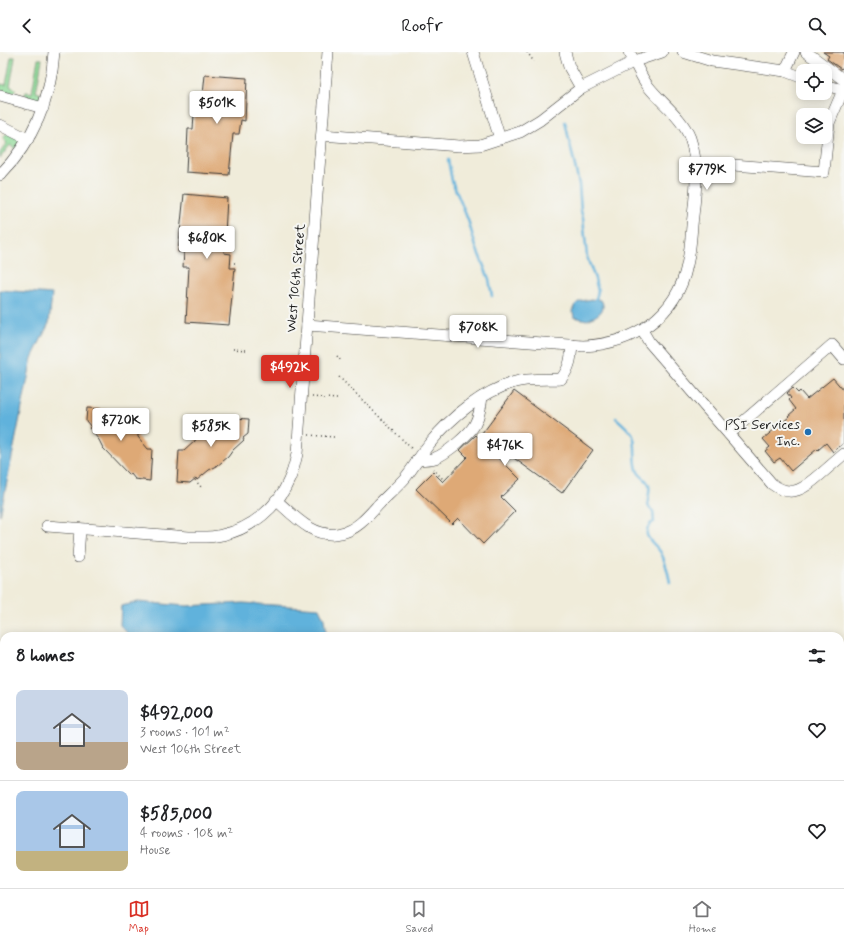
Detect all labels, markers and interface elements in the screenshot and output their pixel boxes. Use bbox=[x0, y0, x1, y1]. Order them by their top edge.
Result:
text: Roofr bbox=[401, 14, 443, 38]
icon: back bbox=[16, 15, 38, 37]
icon: search bbox=[806, 15, 828, 37]
map controls bbox=[796, 64, 832, 144]
button: locate bbox=[796, 64, 832, 100]
pin: $501K bbox=[189, 91, 245, 125]
text: $501K bbox=[198, 95, 236, 112]
button: layers bbox=[796, 108, 832, 144]
pin: $779K bbox=[679, 157, 735, 191]
text: $779K bbox=[688, 161, 726, 178]
street label: West 106th Street bbox=[282, 222, 310, 333]
pin: $680K bbox=[179, 226, 235, 260]
text: $680K bbox=[188, 230, 226, 247]
pin: $708K bbox=[450, 315, 506, 349]
text: $708K bbox=[458, 319, 498, 336]
pin: $492K bbox=[262, 355, 318, 389]
text: $492K bbox=[270, 359, 310, 376]
pin: $720K bbox=[93, 408, 149, 442]
text: $720K bbox=[101, 412, 141, 429]
pin: $585K bbox=[183, 414, 239, 448]
place label: PSI Services Inc. bbox=[725, 416, 800, 450]
text: $585K bbox=[192, 418, 230, 435]
marker: PSI Services Inc. bbox=[803, 427, 813, 437]
pin: $476K bbox=[477, 433, 533, 467]
text: $476K bbox=[486, 437, 524, 454]
text: 8 homes bbox=[16, 645, 75, 667]
icon: filters bbox=[806, 645, 828, 667]
text: $492,000 bbox=[140, 702, 213, 724]
icon: home bbox=[48, 706, 96, 754]
icon: heart bbox=[806, 719, 828, 741]
text: 3 rooms · 101 m² bbox=[140, 724, 229, 741]
text: West 106th Street bbox=[140, 741, 241, 758]
text: $585,000 bbox=[140, 803, 212, 825]
icon: home bbox=[48, 807, 96, 855]
icon: heart bbox=[806, 820, 828, 842]
text: 4 rooms · 108 m² bbox=[140, 825, 233, 842]
text: House bbox=[140, 842, 171, 859]
tab: Map bbox=[128, 898, 150, 936]
tab: Saved bbox=[405, 898, 433, 936]
tab: Home bbox=[689, 898, 716, 936]

